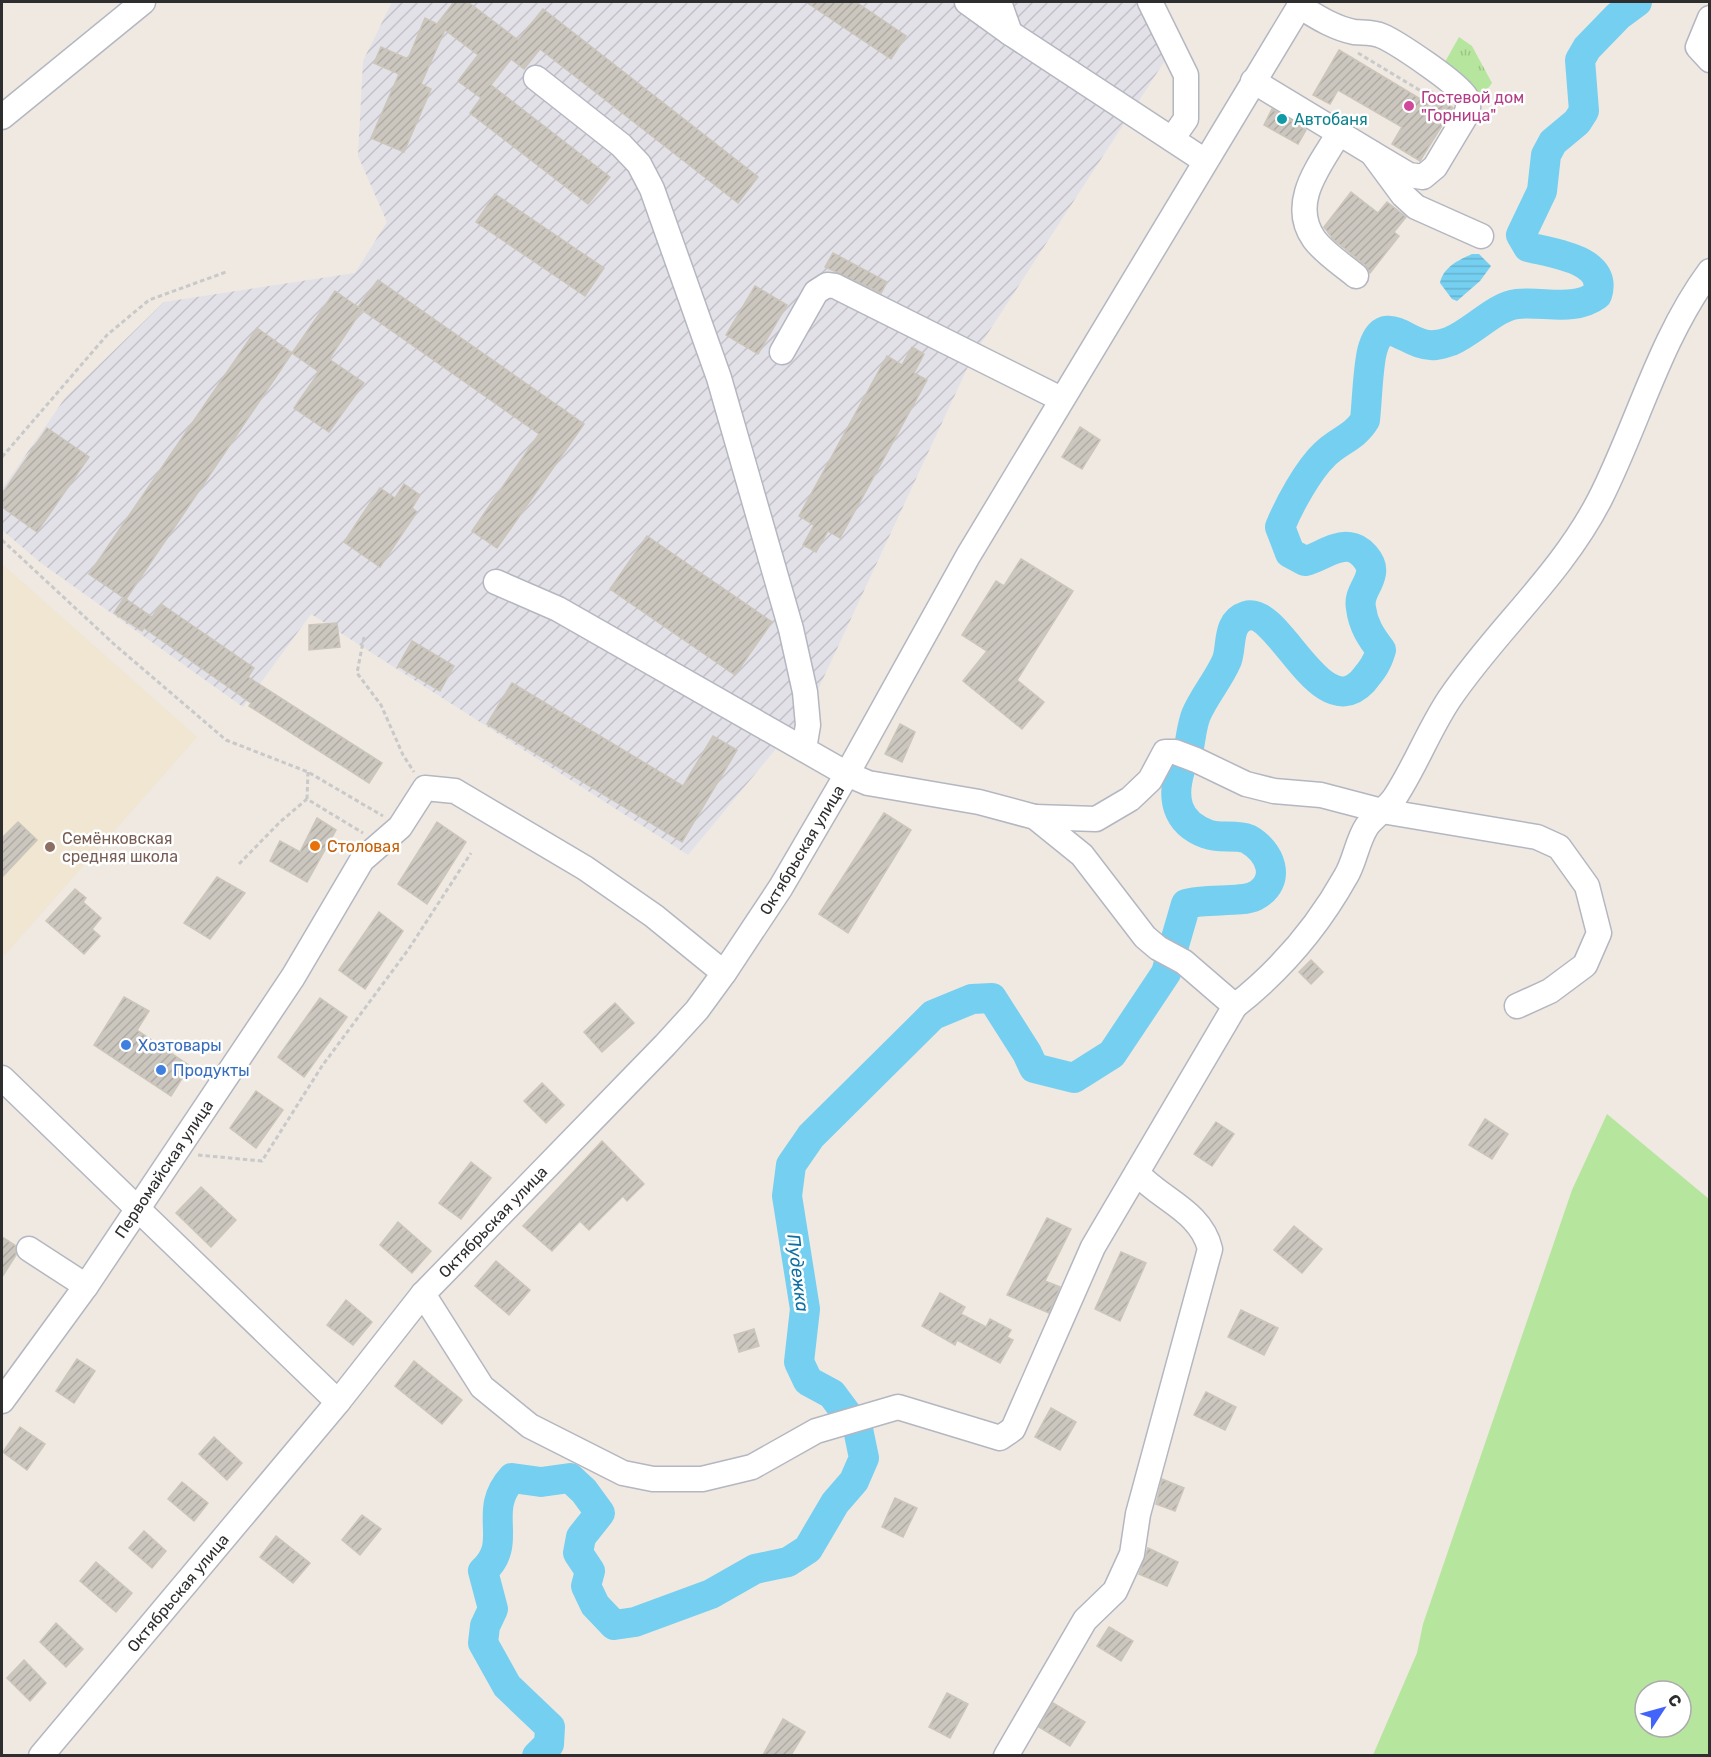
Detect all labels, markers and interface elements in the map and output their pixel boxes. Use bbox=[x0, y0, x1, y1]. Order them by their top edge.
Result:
place label: Гостевой дом "Горница" bbox=[1421, 88, 1524, 125]
marker: Гостевой дом "Горница" bbox=[1402, 99, 1416, 113]
place label: Автобаня bbox=[1294, 110, 1368, 129]
marker: Автобаня bbox=[1275, 112, 1289, 126]
street label: Октябрьская улица bbox=[756, 782, 848, 918]
place label: Семёнковская средняя школа bbox=[62, 829, 178, 866]
place label: Столовая bbox=[327, 837, 400, 856]
marker: Столовая bbox=[308, 839, 322, 853]
marker: Семёнковская средняя школа bbox=[43, 840, 57, 854]
place label: Хозтовары bbox=[138, 1036, 222, 1055]
marker: Хозтовары bbox=[119, 1038, 133, 1052]
place label: Продукты bbox=[173, 1061, 250, 1080]
marker: Продукты bbox=[154, 1063, 168, 1077]
street label: Первомайская улица bbox=[111, 1096, 217, 1242]
street label: Октябрьская улица bbox=[435, 1162, 551, 1282]
water label: Пудежка bbox=[782, 1233, 814, 1313]
street label: Октябрьская улица bbox=[123, 1530, 233, 1656]
north arrow bbox=[1633, 1679, 1693, 1739]
text: С bbox=[1664, 1690, 1686, 1711]

